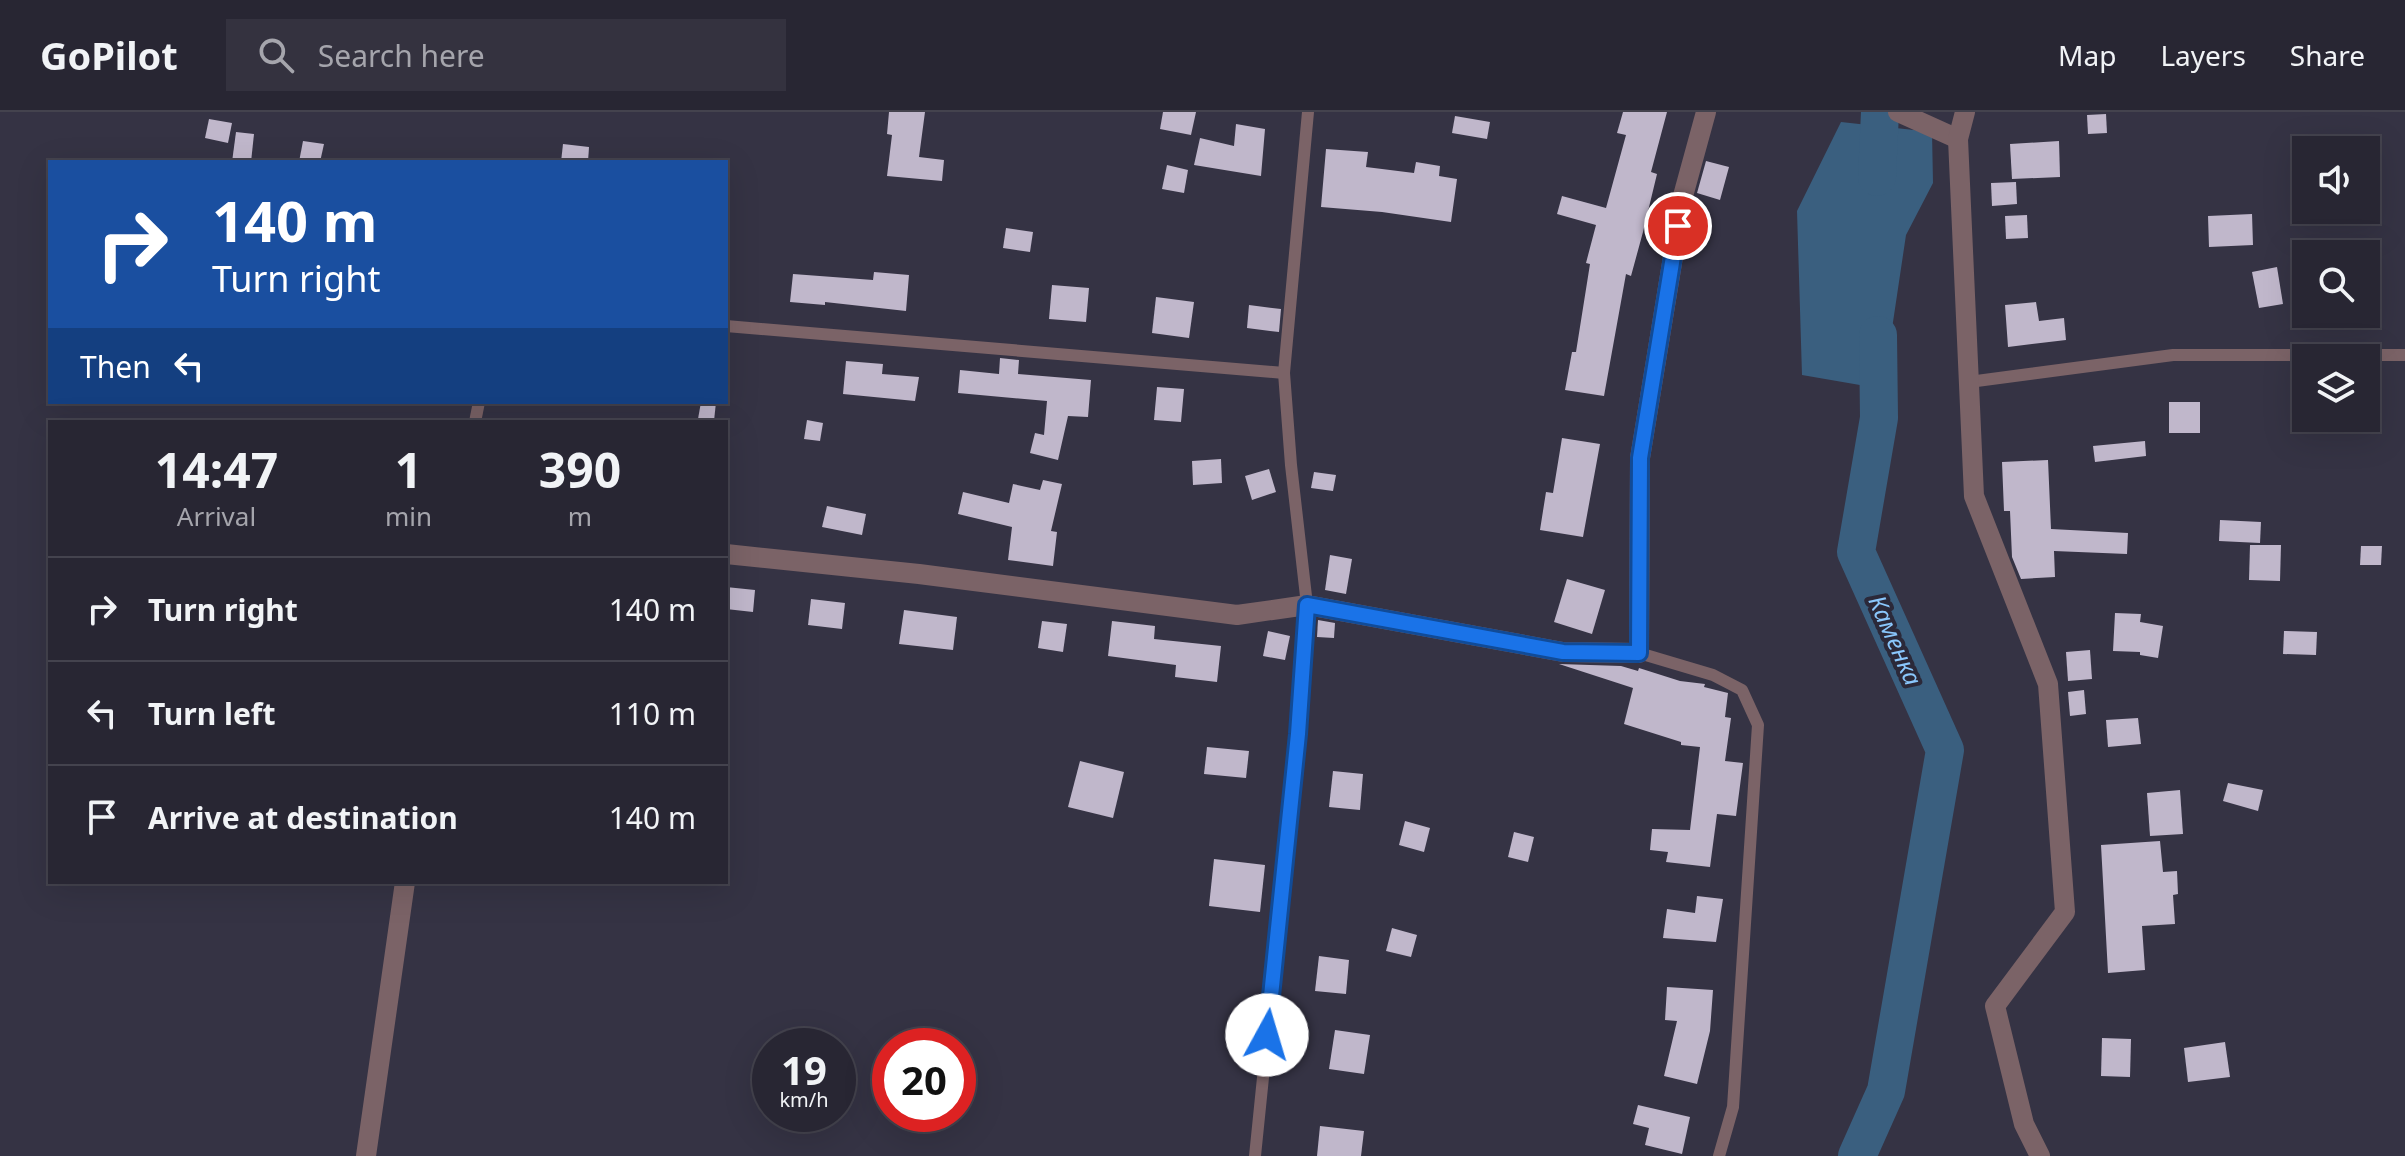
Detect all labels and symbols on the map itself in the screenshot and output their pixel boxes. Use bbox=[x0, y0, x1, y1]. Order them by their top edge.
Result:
pin bbox=[1644, 192, 1712, 260]
water label: Каменка bbox=[1862, 590, 1931, 691]
position arrow bbox=[1225, 993, 1309, 1077]
speed limit sign: 20 bbox=[872, 1028, 976, 1132]

